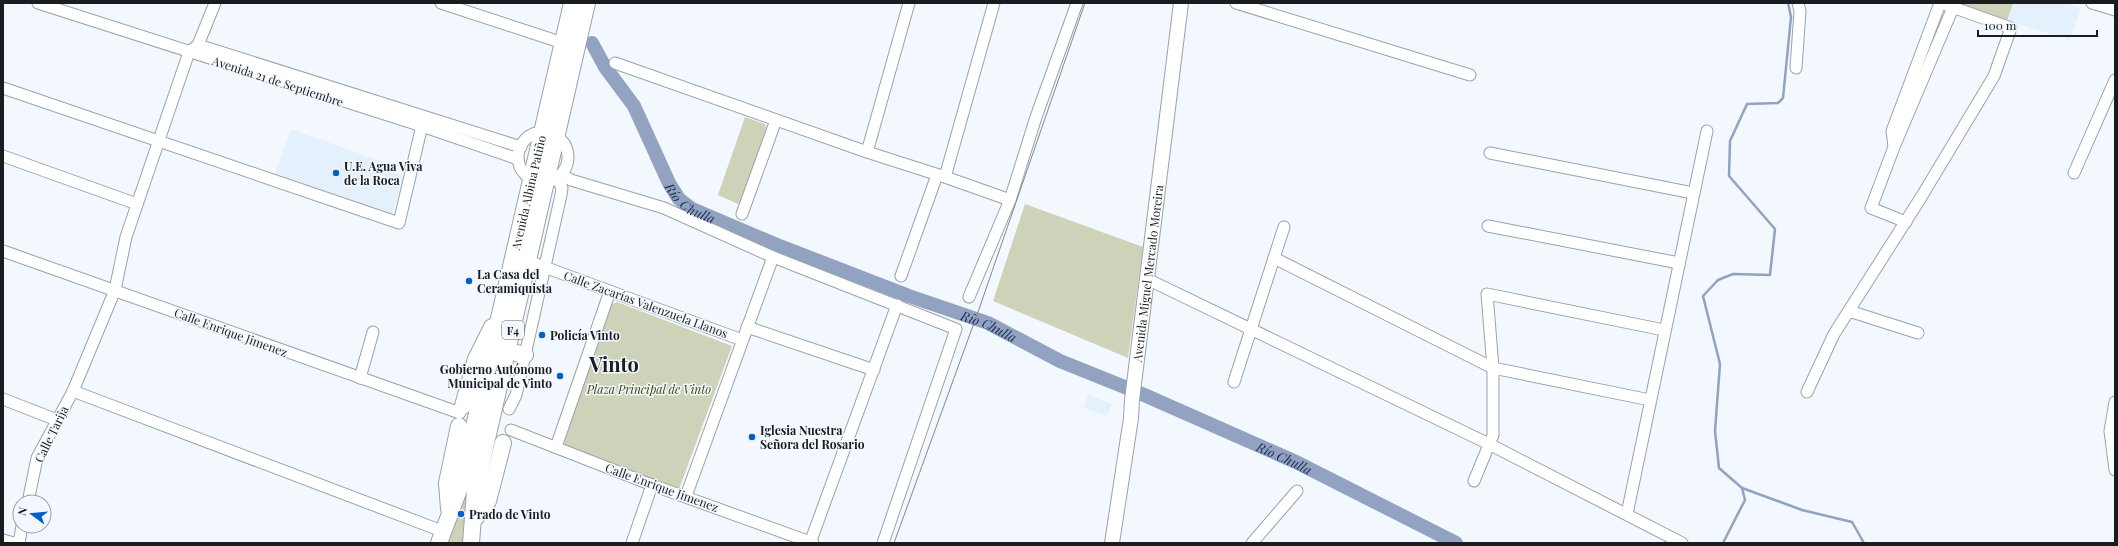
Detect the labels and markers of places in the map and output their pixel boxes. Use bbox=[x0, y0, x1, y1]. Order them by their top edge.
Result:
place label: U.E. Agua Viva de la Roca bbox=[344, 158, 423, 188]
marker: U.E. Agua Viva de la Roca bbox=[331, 168, 341, 178]
place label: La Casa del Ceramiquista bbox=[477, 266, 553, 296]
marker: La Casa del Ceramiquista bbox=[464, 276, 474, 286]
place label: Policía Vinto bbox=[550, 327, 620, 343]
marker: Policía Vinto bbox=[537, 330, 547, 340]
place label: Gobierno Autónomo Municipal de Vinto bbox=[440, 361, 552, 391]
marker: Gobierno Autónomo Municipal de Vinto bbox=[555, 371, 565, 381]
place label: Iglesia Nuestra Señora del Rosario bbox=[760, 422, 865, 452]
marker: Iglesia Nuestra Señora del Rosario bbox=[747, 432, 757, 442]
place label: Prado de Vinto bbox=[469, 506, 551, 522]
marker: Prado de Vinto bbox=[456, 509, 466, 519]

